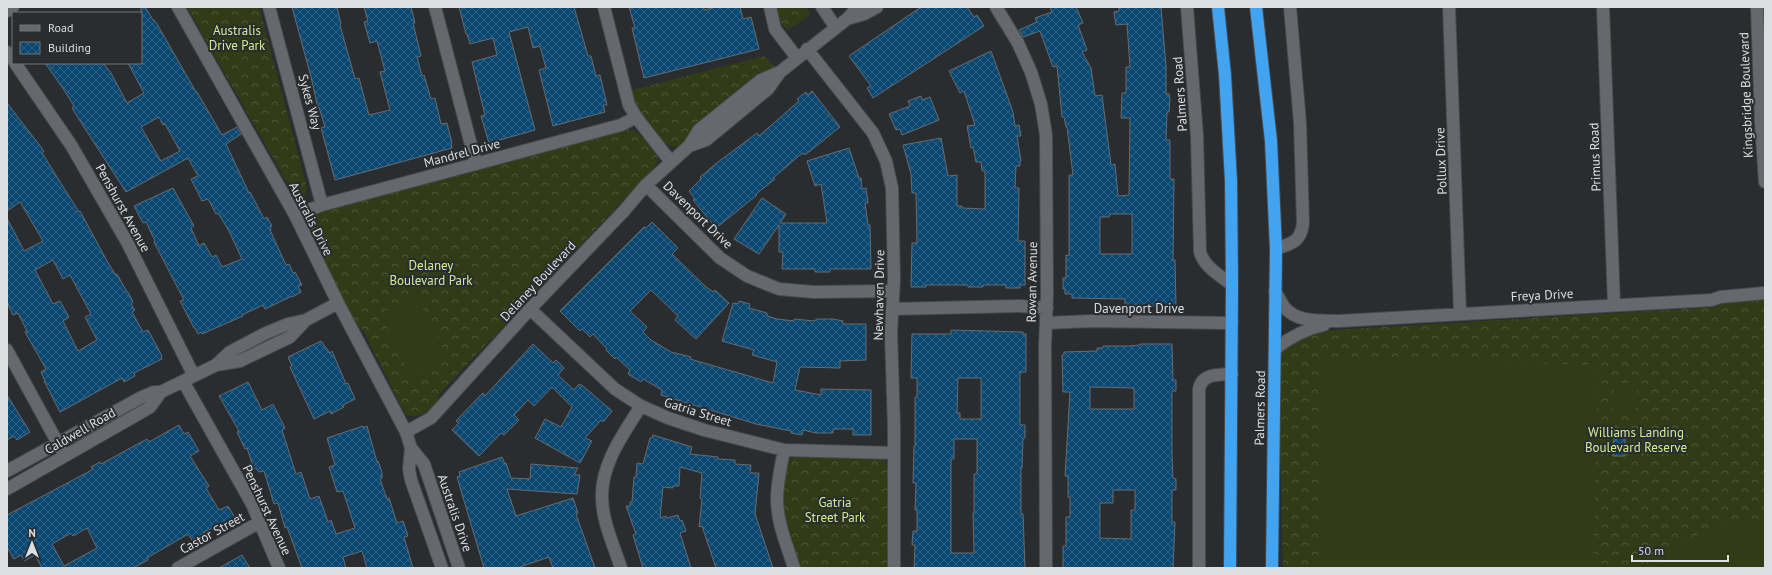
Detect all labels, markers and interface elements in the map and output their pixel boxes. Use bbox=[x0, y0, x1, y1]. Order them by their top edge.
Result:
legend bbox=[12, 12, 142, 64]
text: Road bbox=[48, 20, 73, 35]
park label: Australis Drive Park bbox=[209, 22, 266, 54]
street label: Kingsbridge Boulevard bbox=[1735, 32, 1757, 158]
text: Building bbox=[48, 40, 91, 55]
street label: Palmers Road bbox=[1169, 56, 1191, 132]
street label: Sykes Way bbox=[294, 72, 326, 132]
street label: Primus Road bbox=[1585, 122, 1605, 192]
street label: Pollux Drive bbox=[1431, 127, 1451, 195]
street label: Mandrel Drive bbox=[422, 135, 502, 171]
street label: Penshurst Avenue bbox=[92, 161, 154, 255]
street label: Davenport Drive bbox=[660, 177, 736, 253]
street label: Australis Drive bbox=[285, 179, 337, 259]
street label: Delaney Boulevard bbox=[496, 237, 580, 325]
street label: Rowan Avenue bbox=[1023, 241, 1041, 323]
street label: Newhaven Drive bbox=[870, 249, 888, 341]
park label: Delaney Boulevard Park bbox=[389, 257, 473, 289]
street label: Freya Drive bbox=[1510, 285, 1574, 305]
street label: Davenport Drive bbox=[1094, 300, 1184, 317]
street label: Palmers Road bbox=[1251, 370, 1269, 446]
street label: Gatria Street bbox=[662, 394, 734, 431]
street label: Caldwell Road bbox=[42, 404, 118, 458]
park label: Williams Landing Boulevard Reserve bbox=[1585, 424, 1687, 456]
street label: Penshurst Avenue bbox=[239, 462, 295, 558]
street label: Australis Drive bbox=[434, 472, 476, 554]
park label: Gatria Street Park bbox=[805, 494, 866, 526]
street label: Castor Street bbox=[177, 508, 248, 558]
north arrow bbox=[12, 523, 52, 563]
text: N bbox=[28, 526, 36, 540]
scale bar bbox=[1632, 537, 1728, 563]
text: 50 m bbox=[1638, 543, 1664, 558]

